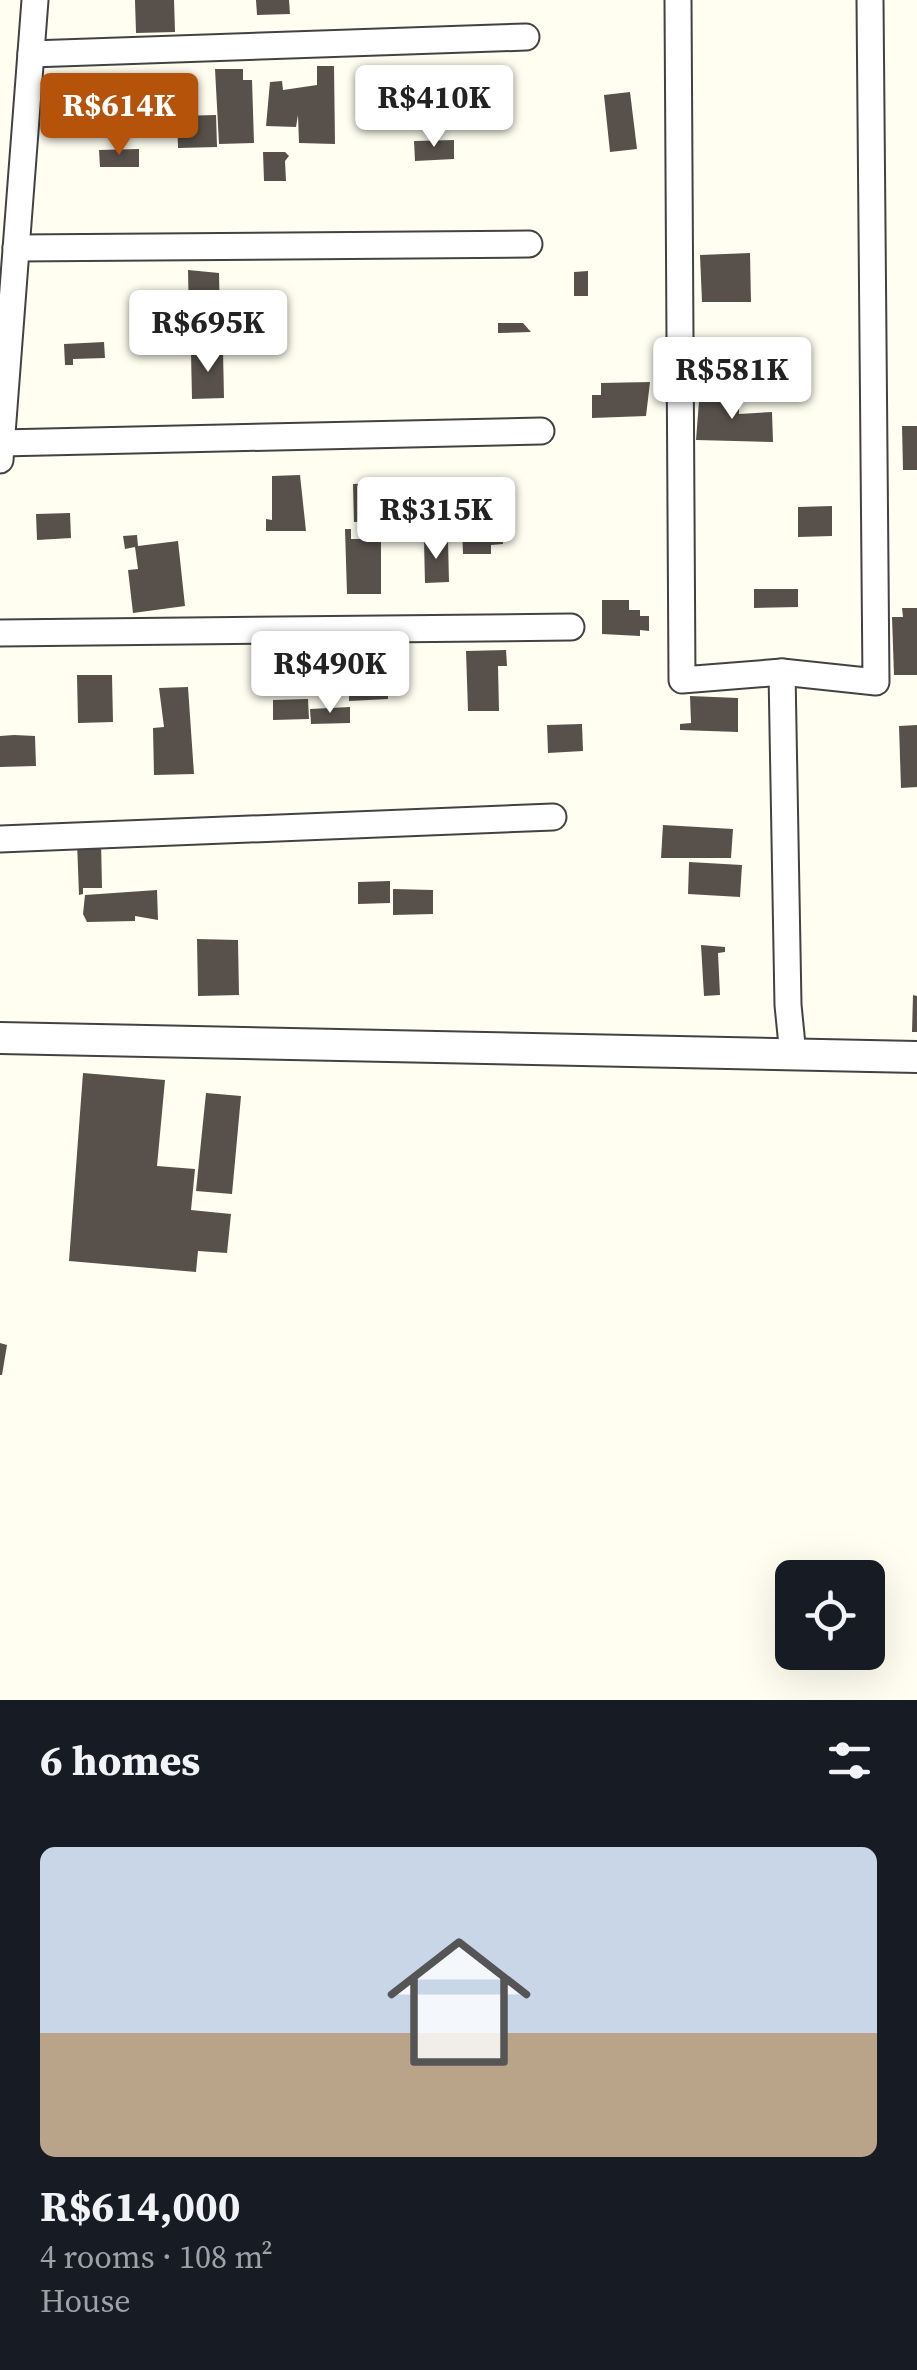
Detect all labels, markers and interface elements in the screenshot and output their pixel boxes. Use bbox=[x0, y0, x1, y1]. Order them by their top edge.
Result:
pin: R$410K bbox=[353, 65, 515, 150]
pin: R$614K bbox=[38, 73, 200, 158]
text: R$410K bbox=[377, 75, 491, 119]
text: R$614K bbox=[62, 83, 176, 127]
pin: R$695K bbox=[127, 290, 289, 375]
text: R$695K bbox=[151, 300, 265, 344]
pin: R$581K bbox=[651, 337, 813, 422]
text: R$581K bbox=[675, 347, 789, 391]
pin: R$315K bbox=[355, 477, 517, 562]
text: R$315K bbox=[379, 487, 493, 531]
pin: R$490K bbox=[249, 631, 411, 716]
text: R$490K bbox=[273, 641, 387, 685]
map controls bbox=[775, 1560, 885, 1670]
button: locate bbox=[775, 1560, 885, 1670]
text: 6 homes bbox=[40, 1731, 200, 1789]
icon: filters bbox=[822, 1733, 877, 1788]
icon: home bbox=[369, 1912, 549, 2092]
text: R$614,000 bbox=[40, 2177, 241, 2235]
text: 4 rooms · 108 m² bbox=[40, 2235, 273, 2279]
text: House bbox=[40, 2279, 131, 2323]

